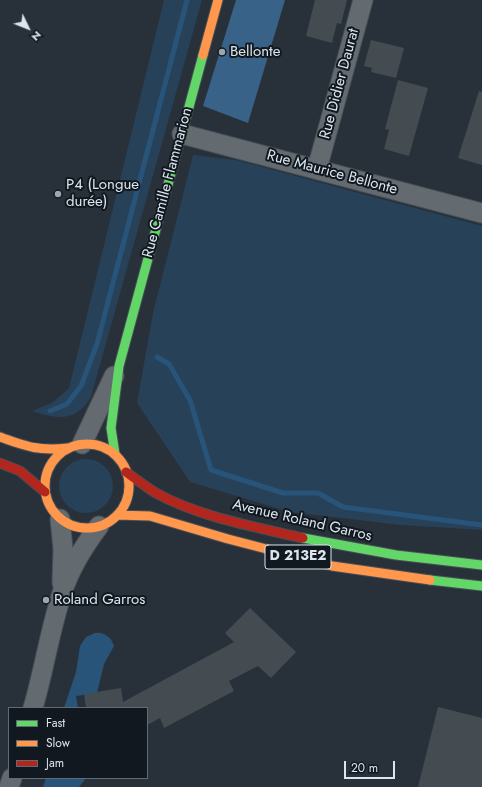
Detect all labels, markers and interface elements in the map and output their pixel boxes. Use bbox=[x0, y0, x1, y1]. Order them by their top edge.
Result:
north arrow bbox=[8, 8, 48, 48]
street label: Rue Didier Daurat bbox=[317, 27, 363, 141]
text: N bbox=[28, 28, 46, 45]
place label: Bellonte bbox=[230, 43, 280, 61]
marker: Bellonte bbox=[217, 47, 227, 57]
street label: Rue Camille Flammarion bbox=[139, 106, 197, 260]
street label: Rue Maurice Bellonte bbox=[265, 147, 399, 199]
place label: P4 (Longue durée) bbox=[66, 176, 139, 211]
marker: P4 (Longue durée) bbox=[53, 189, 63, 199]
street label: Avenue Roland Garros bbox=[231, 496, 373, 546]
road number: D 213E2 bbox=[265, 545, 331, 569]
place label: Roland Garros bbox=[54, 591, 145, 609]
marker: Roland Garros bbox=[41, 595, 51, 605]
legend bbox=[8, 707, 148, 779]
text: Fast bbox=[46, 714, 65, 732]
text: Slow bbox=[46, 734, 70, 752]
scale bar bbox=[346, 753, 397, 779]
text: Jam bbox=[46, 754, 64, 772]
text: 20 m bbox=[351, 759, 378, 777]

